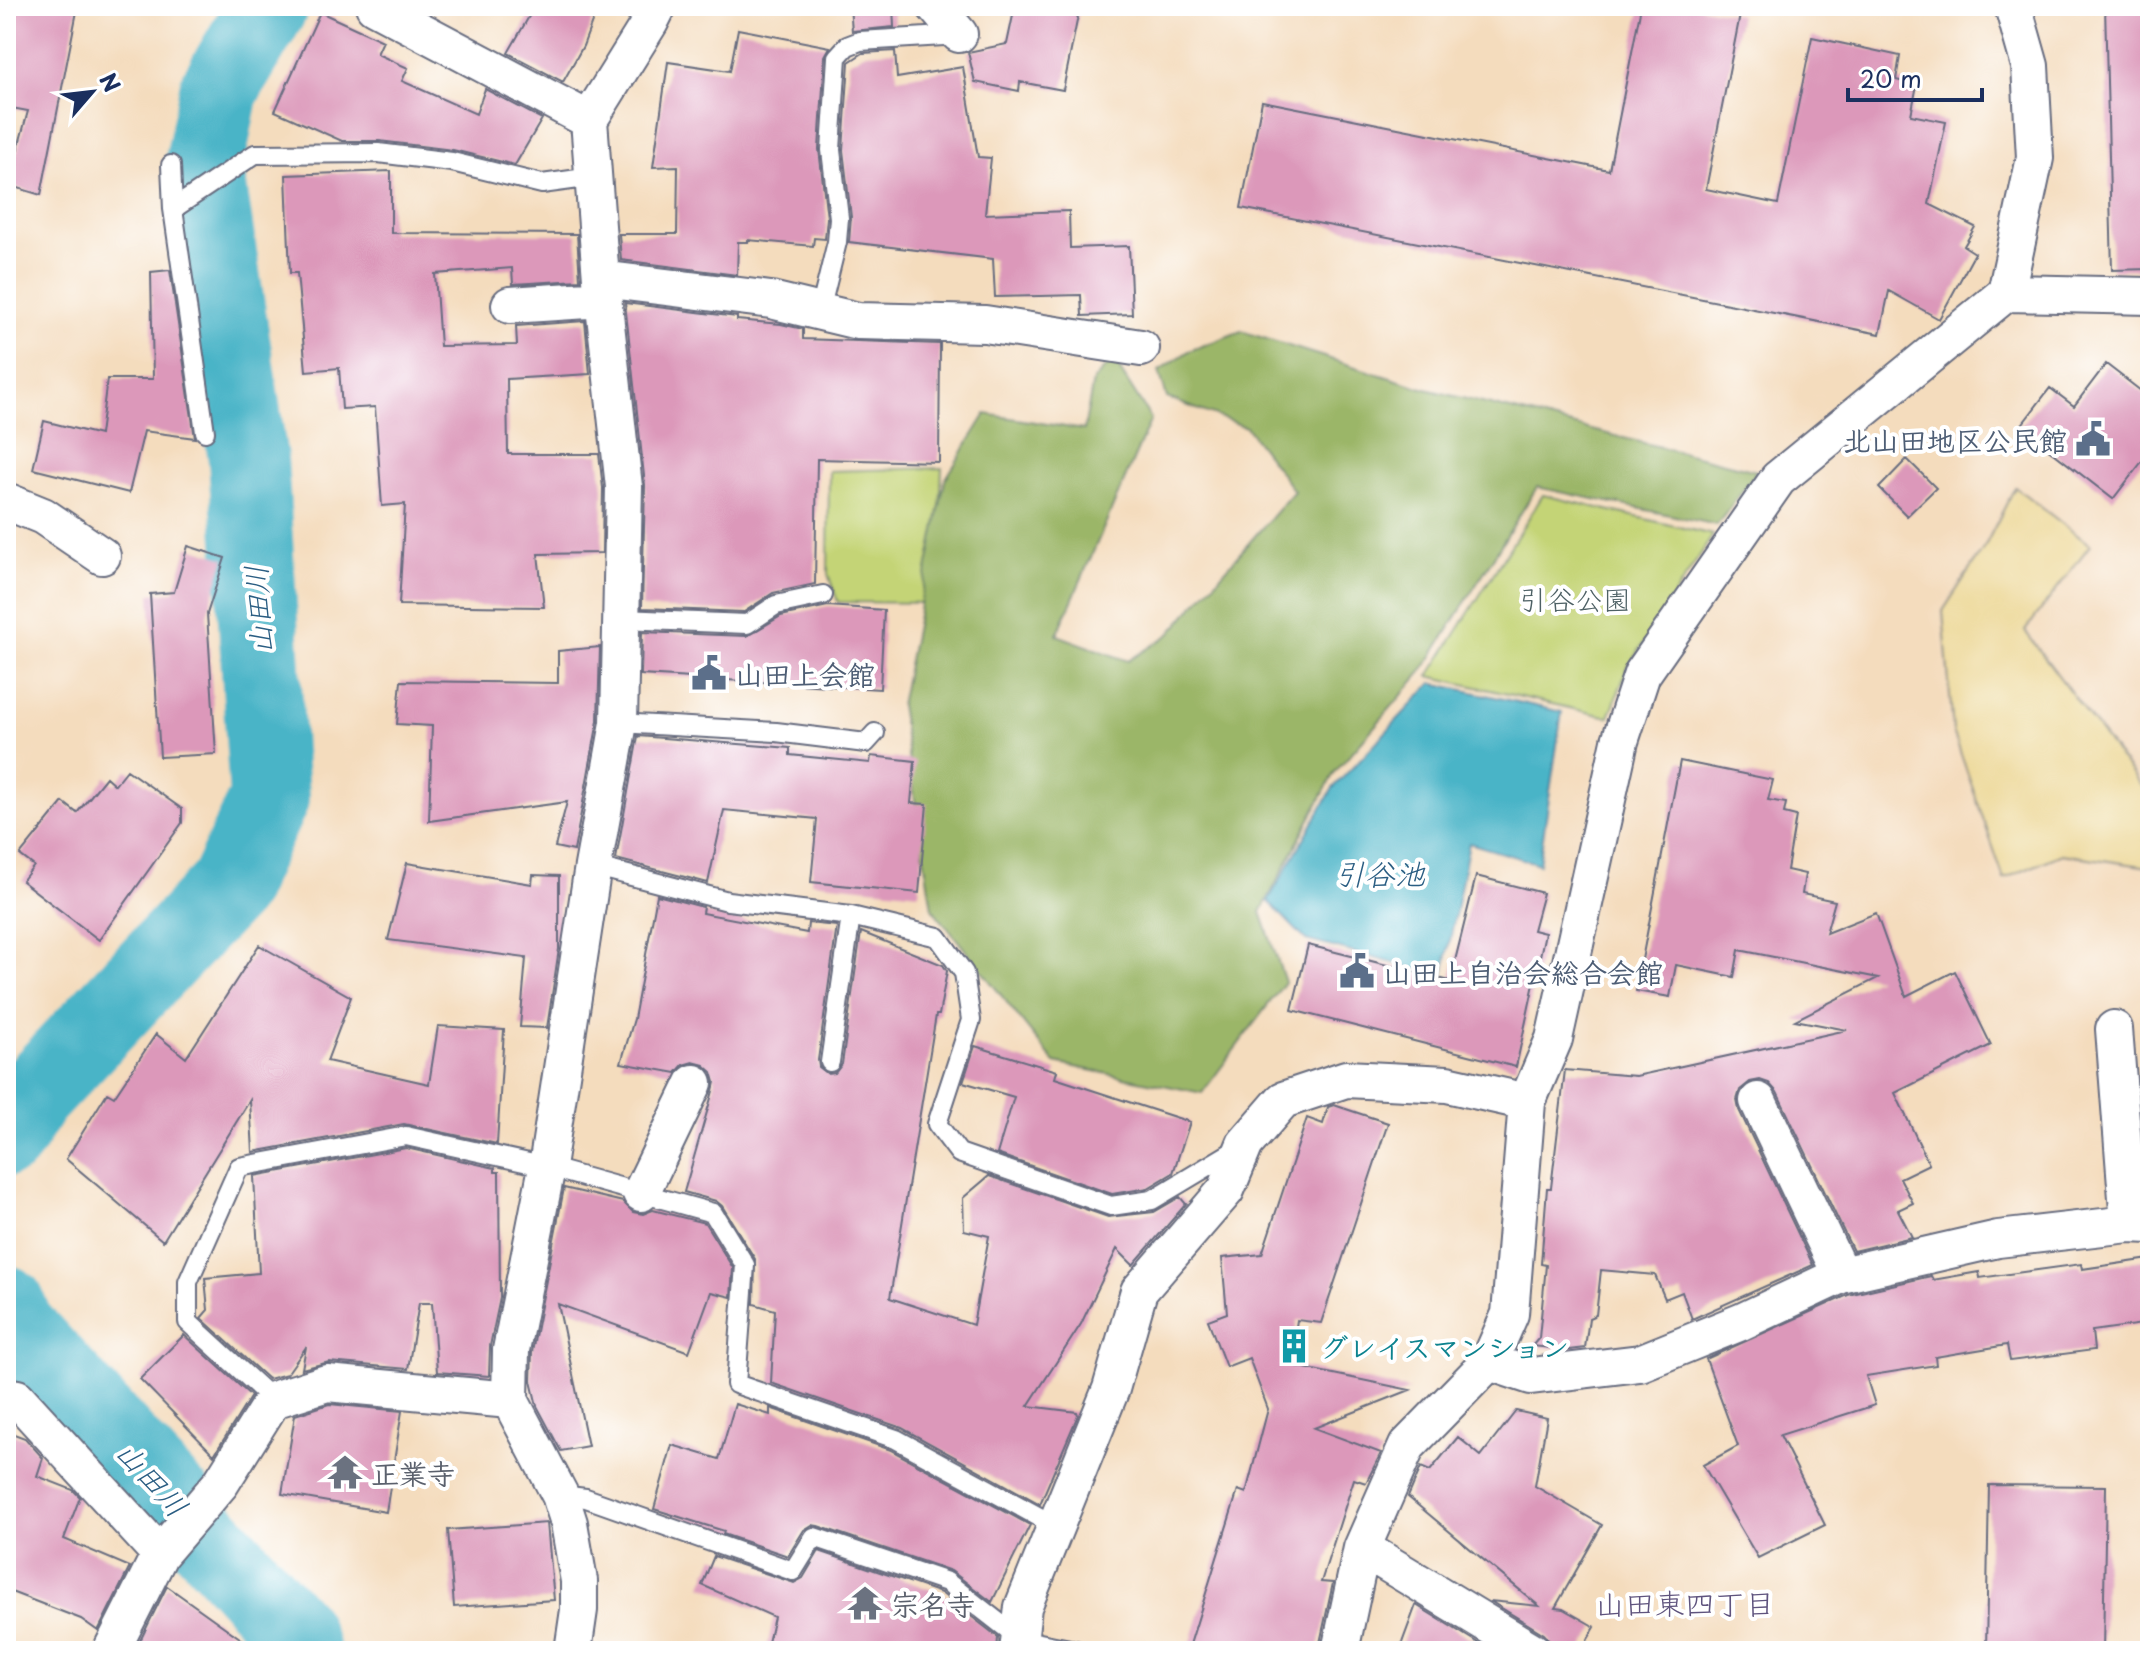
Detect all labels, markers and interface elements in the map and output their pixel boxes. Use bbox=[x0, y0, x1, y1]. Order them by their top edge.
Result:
north arrow bbox=[52, 52, 132, 132]
scale bar bbox=[1848, 52, 1982, 102]
text: 20 m bbox=[1860, 60, 1922, 96]
text: N bbox=[92, 66, 130, 97]
place label: 北山田地区公民館 bbox=[1843, 418, 2067, 461]
public building icon: 北山田地区公民館 bbox=[2074, 420, 2112, 458]
water label: 山田川 bbox=[231, 564, 283, 656]
park label: 引谷公園 bbox=[1519, 577, 1631, 620]
place label: 山田上会館 bbox=[735, 652, 875, 695]
public building icon: 山田上会館 bbox=[690, 654, 728, 692]
water label: 引谷池 bbox=[1335, 850, 1426, 895]
place label: 山田上自治会総合会館 bbox=[1383, 950, 1663, 993]
public building icon: 山田上自治会総合会館 bbox=[1338, 952, 1376, 990]
place label: グレイスマンション bbox=[1320, 1325, 1569, 1368]
building icon: グレイスマンション bbox=[1275, 1327, 1313, 1365]
water label: 山田川 bbox=[106, 1430, 200, 1526]
place label: 正業寺 bbox=[371, 1451, 455, 1494]
temple icon: 正業寺 bbox=[326, 1453, 364, 1491]
district label: 山田東四丁目 bbox=[1595, 1580, 1775, 1625]
place label: 宗名寺 bbox=[891, 1582, 975, 1625]
temple icon: 宗名寺 bbox=[846, 1584, 884, 1622]

